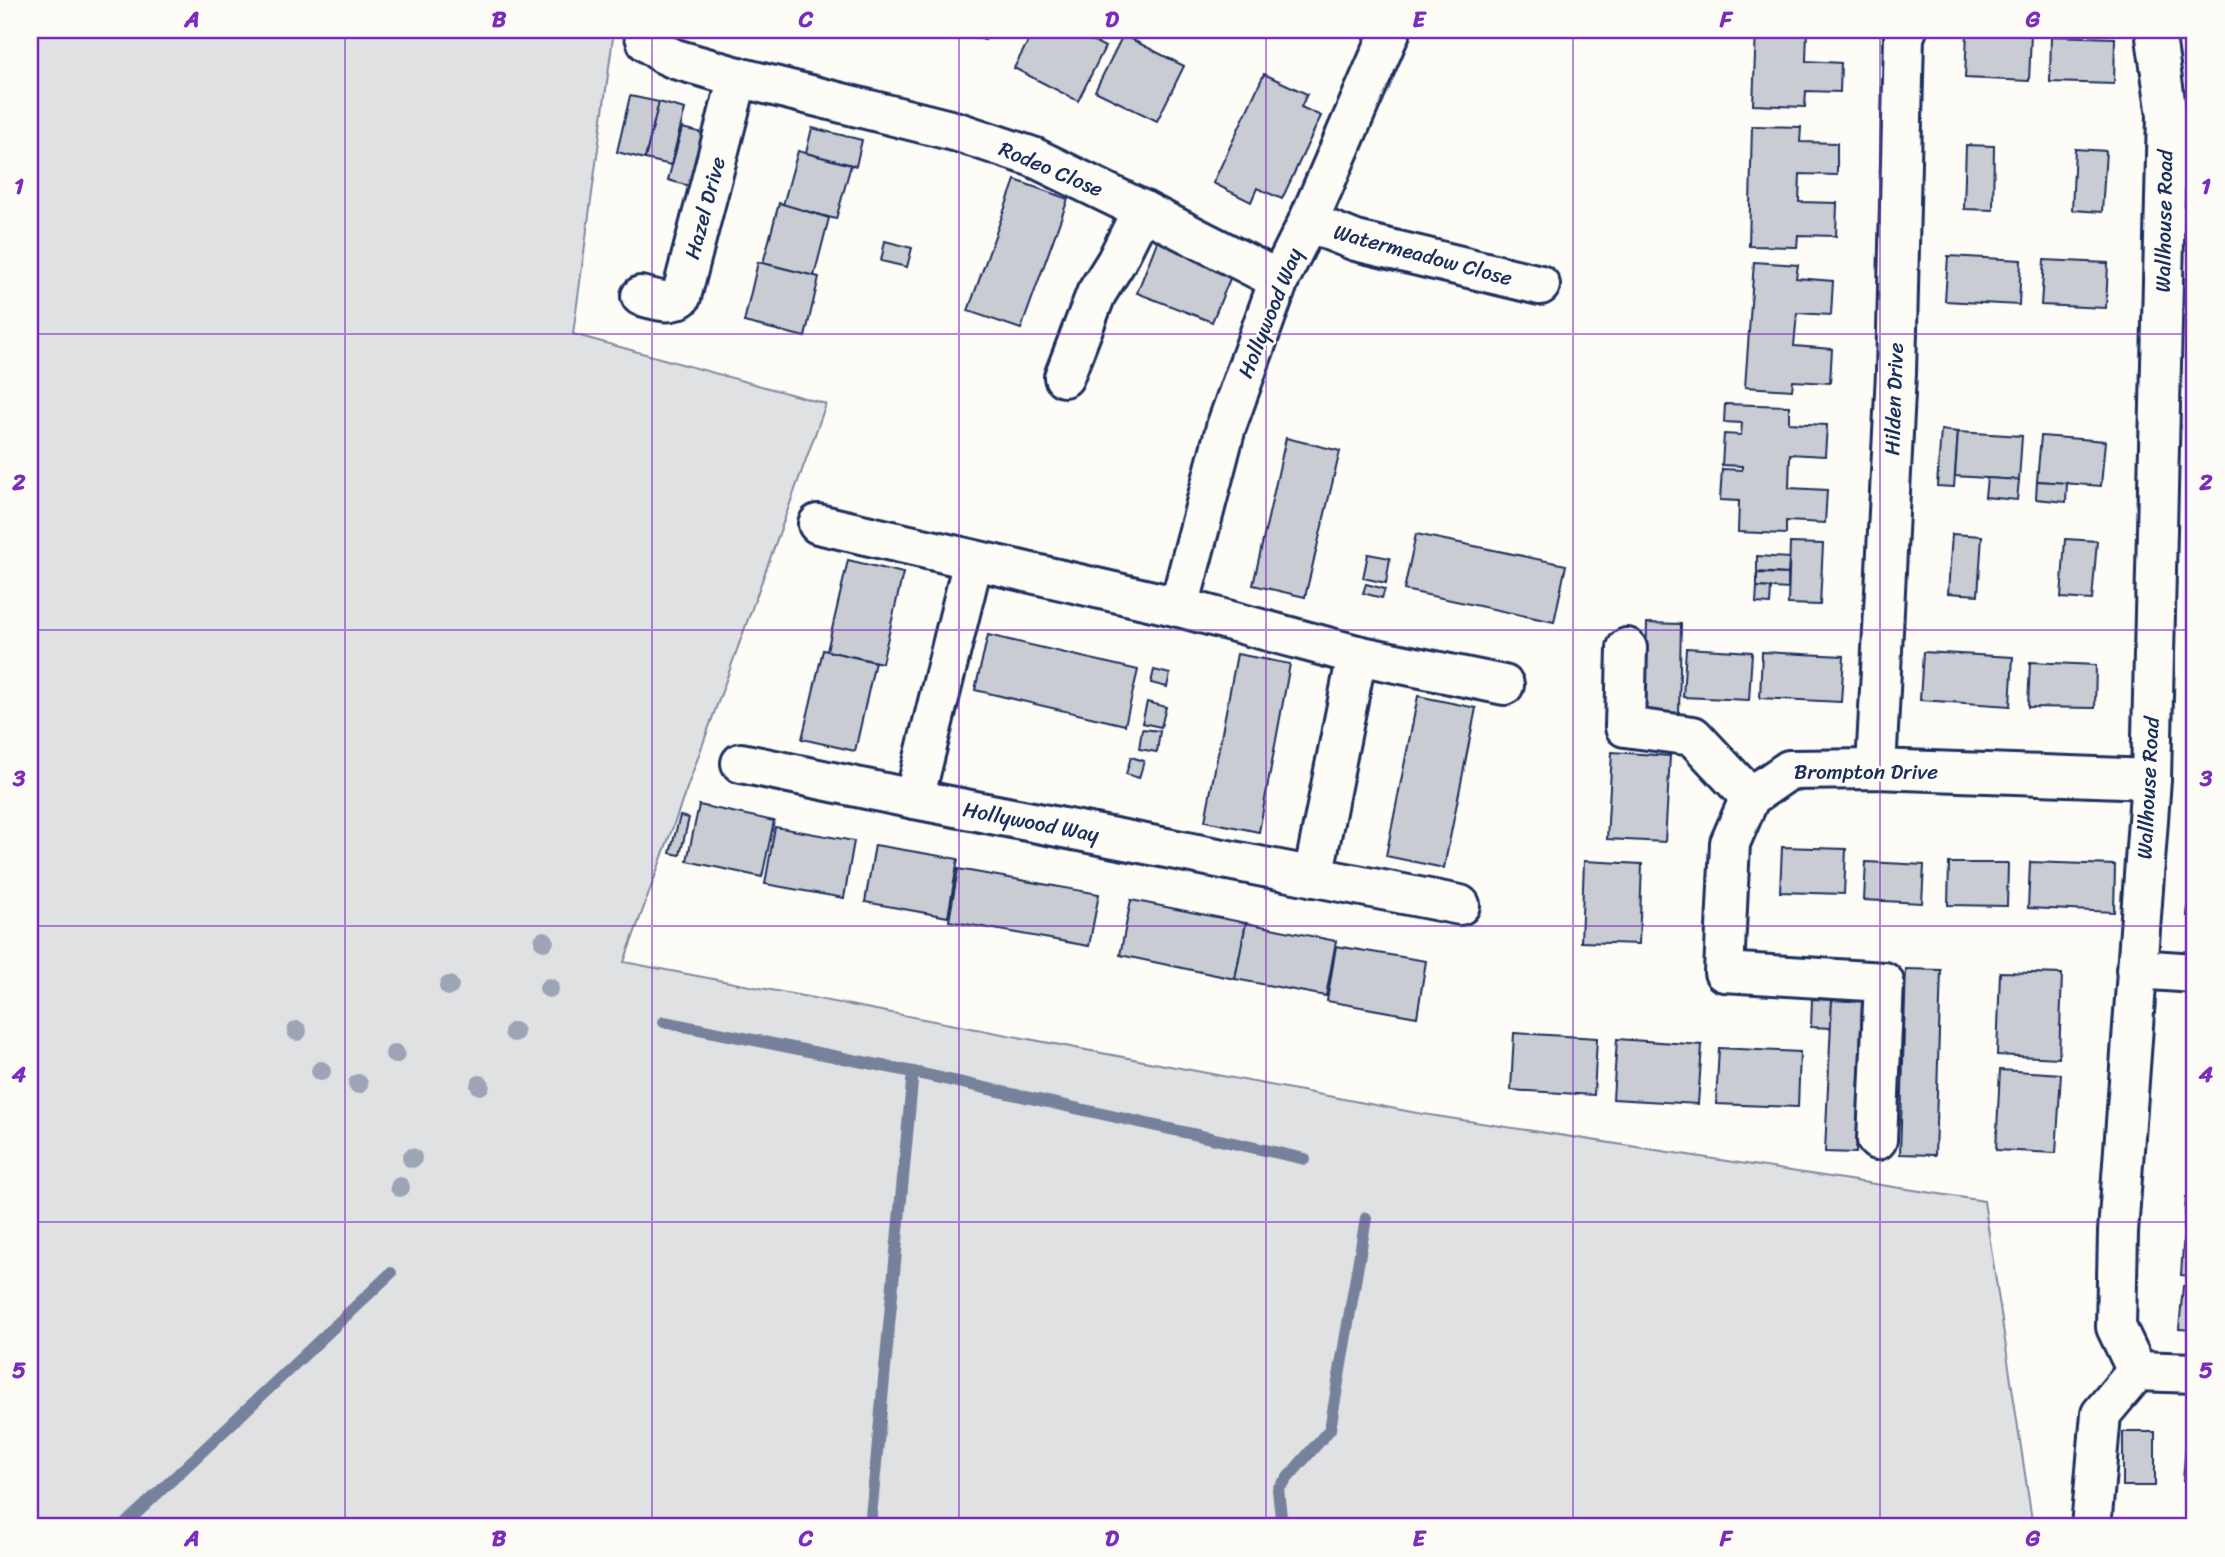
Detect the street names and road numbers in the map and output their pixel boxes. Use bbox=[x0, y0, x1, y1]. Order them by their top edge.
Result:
street label: Rodeo Close bbox=[993, 130, 1109, 208]
street label: Wallhouse Road bbox=[2144, 147, 2184, 293]
street label: Hazel Drive bbox=[673, 152, 737, 264]
street label: Watermeadow Close bbox=[1329, 213, 1517, 297]
street label: Hollywood Way bbox=[1227, 242, 1314, 384]
street label: Hilden Drive bbox=[1873, 342, 1915, 456]
street label: Wallhouse Road bbox=[2125, 714, 2171, 860]
street label: Brompton Drive bbox=[1794, 753, 1938, 791]
street label: Hollywood Way bbox=[960, 790, 1103, 854]

